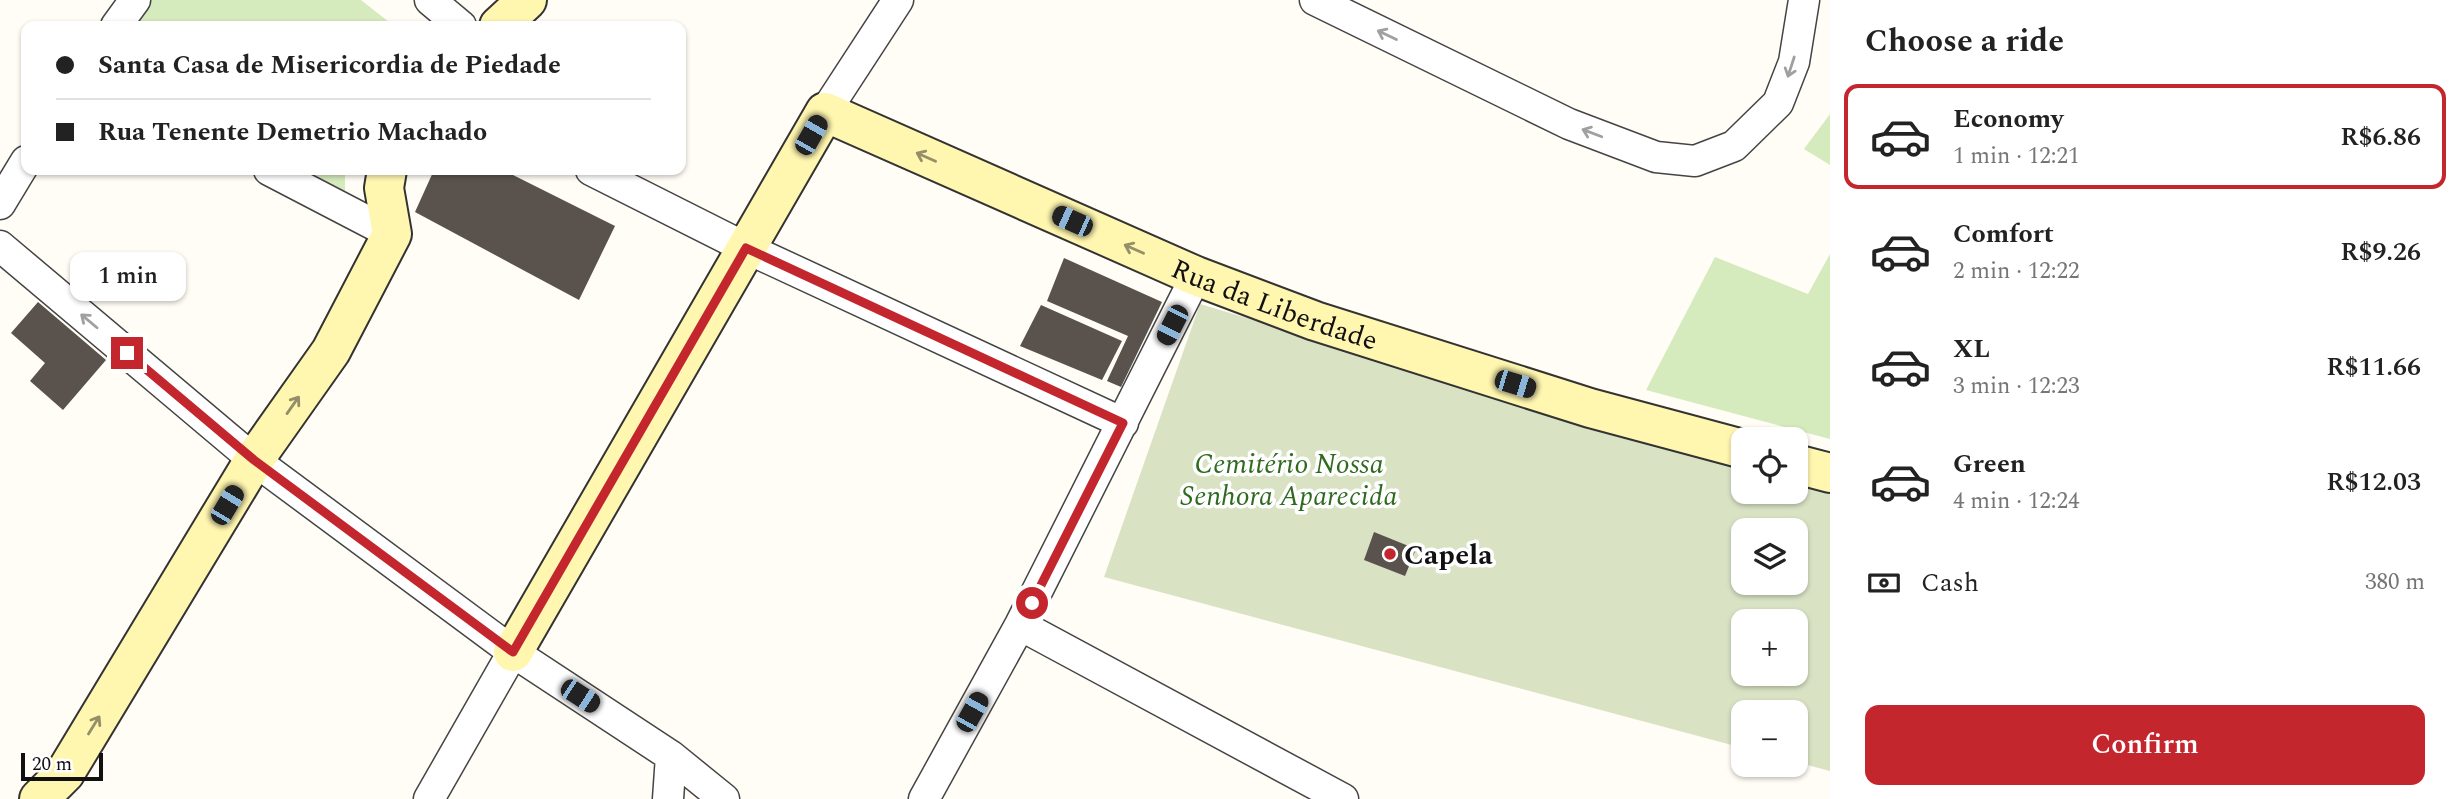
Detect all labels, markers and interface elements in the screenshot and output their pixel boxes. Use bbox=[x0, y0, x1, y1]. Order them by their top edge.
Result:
text: Choose a ride bbox=[1865, 17, 2064, 66]
one-way arrow bbox=[1377, 28, 1398, 41]
text: Santa Casa de Misericordia de Piedade bbox=[98, 45, 561, 85]
one-way arrow bbox=[1784, 56, 1797, 78]
text: Economy bbox=[1953, 99, 2063, 139]
icon: car bbox=[1869, 105, 1932, 168]
text: Rua Tenente Demetrio Machado bbox=[98, 112, 487, 152]
car bbox=[792, 112, 831, 158]
text: R$6.86 bbox=[2340, 117, 2421, 157]
one-way arrow bbox=[1582, 125, 1604, 138]
text: 1 min · 12:21 bbox=[1953, 139, 2080, 174]
one-way arrow bbox=[915, 150, 937, 163]
car bbox=[1049, 203, 1096, 239]
text: Comfort bbox=[1953, 214, 2054, 254]
icon: car bbox=[1869, 220, 1932, 283]
text: R$9.26 bbox=[2340, 232, 2421, 272]
one-way arrow bbox=[1124, 241, 1145, 254]
street label: Rua da Liberdade bbox=[1164, 248, 1383, 363]
callout: 1 min bbox=[69, 252, 185, 300]
text: 2 min · 12:22 bbox=[1953, 254, 2080, 289]
text: 1 min bbox=[98, 259, 158, 294]
car bbox=[1154, 302, 1191, 348]
one-way arrow bbox=[81, 314, 99, 329]
text: XL bbox=[1953, 329, 1990, 369]
icon: car bbox=[1869, 335, 1932, 398]
route end bbox=[111, 337, 143, 369]
text: R$11.66 bbox=[2326, 347, 2421, 387]
car bbox=[1492, 368, 1539, 400]
text: 3 min · 12:23 bbox=[1953, 369, 2080, 404]
one-way arrow bbox=[286, 396, 300, 415]
map controls bbox=[1731, 427, 1808, 777]
button: locate bbox=[1731, 427, 1808, 504]
park label: Cemitério Nossa Senhora Aparecida bbox=[1181, 443, 1397, 518]
text: Green bbox=[1953, 444, 2026, 484]
icon: car bbox=[1869, 450, 1932, 513]
text: R$12.03 bbox=[2326, 462, 2421, 502]
car bbox=[208, 482, 247, 528]
text: 4 min · 12:24 bbox=[1953, 484, 2080, 519]
button: layers bbox=[1731, 518, 1808, 595]
place label: Capela bbox=[1404, 534, 1493, 577]
marker: Capela bbox=[1382, 546, 1398, 562]
text: Cash bbox=[1921, 563, 1979, 603]
icon: cash bbox=[1865, 564, 1903, 602]
text: 380 m bbox=[2365, 565, 2425, 600]
route start bbox=[1016, 587, 1048, 619]
button: + bbox=[1731, 609, 1808, 686]
car bbox=[557, 676, 604, 716]
car bbox=[953, 689, 992, 735]
button: − bbox=[1731, 700, 1808, 777]
button: Confirm bbox=[1865, 705, 2425, 785]
one-way arrow bbox=[88, 716, 102, 736]
scale bar bbox=[21, 750, 103, 782]
text: 20 m bbox=[32, 750, 72, 779]

